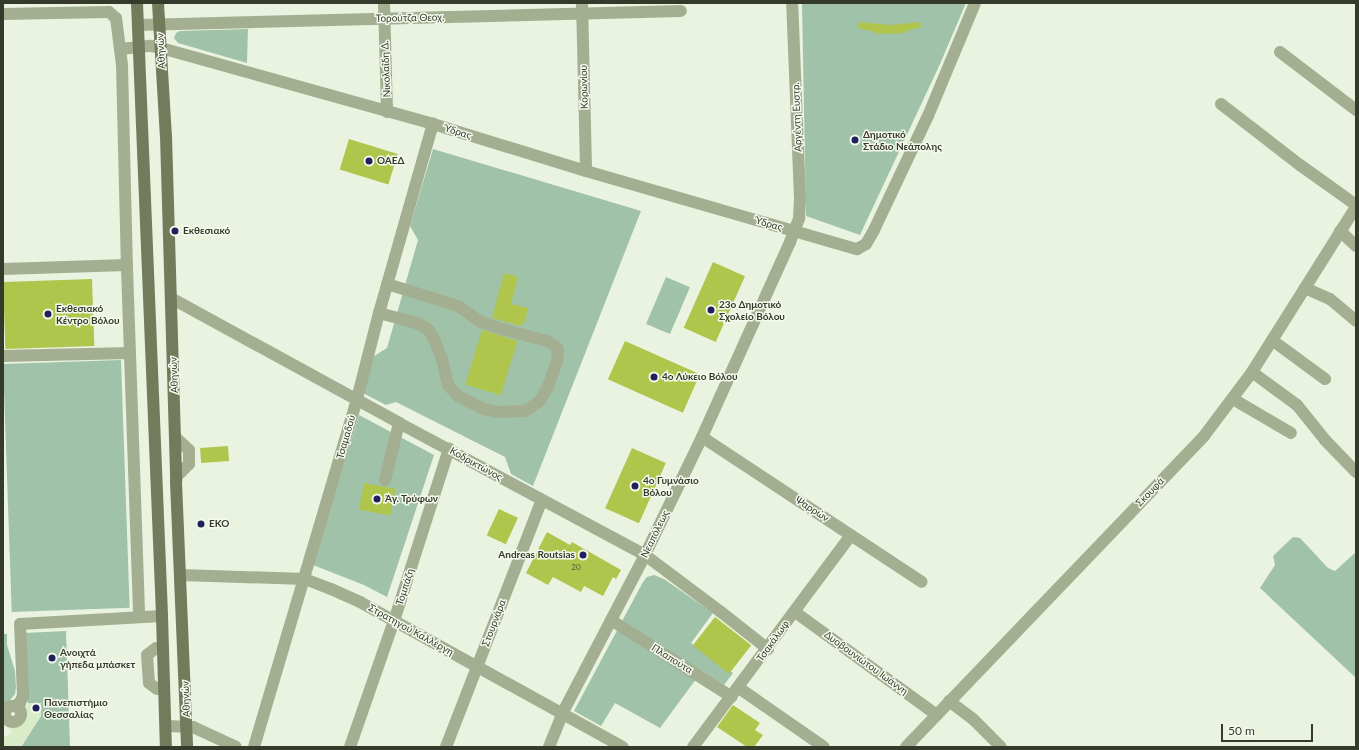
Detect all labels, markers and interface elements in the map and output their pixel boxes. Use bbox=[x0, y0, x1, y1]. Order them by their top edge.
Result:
street label: Τορούτζα Θεοχ. bbox=[376, 11, 444, 25]
street label: Αθηνών bbox=[154, 33, 168, 69]
street label: Νικολαΐδη Δ. bbox=[379, 40, 393, 98]
street label: Κορωνίου bbox=[578, 65, 590, 109]
street label: Αργέντη Ευστρ. bbox=[790, 82, 804, 152]
street label: Ύδρας bbox=[443, 122, 473, 142]
place label: Δημοτικό Στάδιο Νεάπολης bbox=[863, 128, 942, 152]
marker: Δημοτικό Στάδιο Νεάπολης bbox=[850, 135, 860, 145]
place label: ΟΑΕΔ bbox=[377, 155, 405, 167]
marker: ΟΑΕΔ bbox=[364, 156, 374, 166]
street label: Ύδρας bbox=[754, 214, 784, 234]
place label: Εκθεσιακό bbox=[183, 225, 230, 237]
marker: Εκθεσιακό bbox=[170, 226, 180, 236]
place label: 23ο Δημοτικό Σχολείο Βόλου bbox=[719, 298, 785, 322]
place label: Εκθεσιακό Κέντρο Βόλου bbox=[56, 302, 120, 326]
marker: 23ο Δημοτικό Σχολείο Βόλου bbox=[706, 305, 716, 315]
marker: Εκθεσιακό Κέντρο Βόλου bbox=[43, 309, 53, 319]
street label: Αθηνών bbox=[167, 357, 181, 393]
place label: 4ο Λύκειο Βόλου bbox=[662, 371, 738, 383]
marker: 4ο Λύκειο Βόλου bbox=[649, 372, 659, 382]
street label: Τσαμαδού bbox=[334, 414, 358, 460]
street label: Κοδρικτώνος bbox=[448, 445, 504, 483]
place label: 4ο Γυμνάσιο Βόλου bbox=[643, 474, 699, 498]
street label: Σκουφά bbox=[1133, 475, 1167, 509]
marker: 4ο Γυμνάσιο Βόλου bbox=[630, 481, 640, 491]
place label: Άγ. Τρύφων bbox=[385, 493, 438, 505]
marker: Άγ. Τρύφων bbox=[372, 494, 382, 504]
street label: Ψαρρών bbox=[793, 494, 831, 524]
street label: Νεαπόλεως bbox=[638, 508, 672, 560]
place label: EKO bbox=[209, 518, 229, 530]
marker: EKO bbox=[196, 519, 206, 529]
place label: Andreas Routsias bbox=[498, 549, 575, 561]
marker: Andreas Routsias bbox=[578, 550, 588, 560]
house number: 20 bbox=[571, 563, 581, 573]
street label: Τομπάζη bbox=[393, 567, 417, 607]
street label: Στουρνάρα bbox=[480, 598, 508, 648]
street label: Στρατηγού Καλλέργη bbox=[366, 602, 456, 658]
street label: Τσακάλωφ bbox=[754, 618, 792, 664]
street label: Δυοβουνιώτου Ιωάννη bbox=[822, 629, 910, 697]
street label: Πλαπούτα bbox=[649, 642, 695, 676]
place label: Ανοιχτά γήπεδα μπάσκετ bbox=[60, 646, 135, 670]
marker: Ανοιχτά γήπεδα μπάσκετ bbox=[47, 653, 57, 663]
street label: Αθηνών bbox=[179, 681, 193, 717]
place label: Πανεπιστήμιο Θεσσαλίας bbox=[44, 696, 108, 720]
marker: Πανεπιστήμιο Θεσσαλίας bbox=[31, 703, 41, 713]
scale bar bbox=[1223, 716, 1315, 742]
text: 50 m bbox=[1228, 723, 1255, 738]

